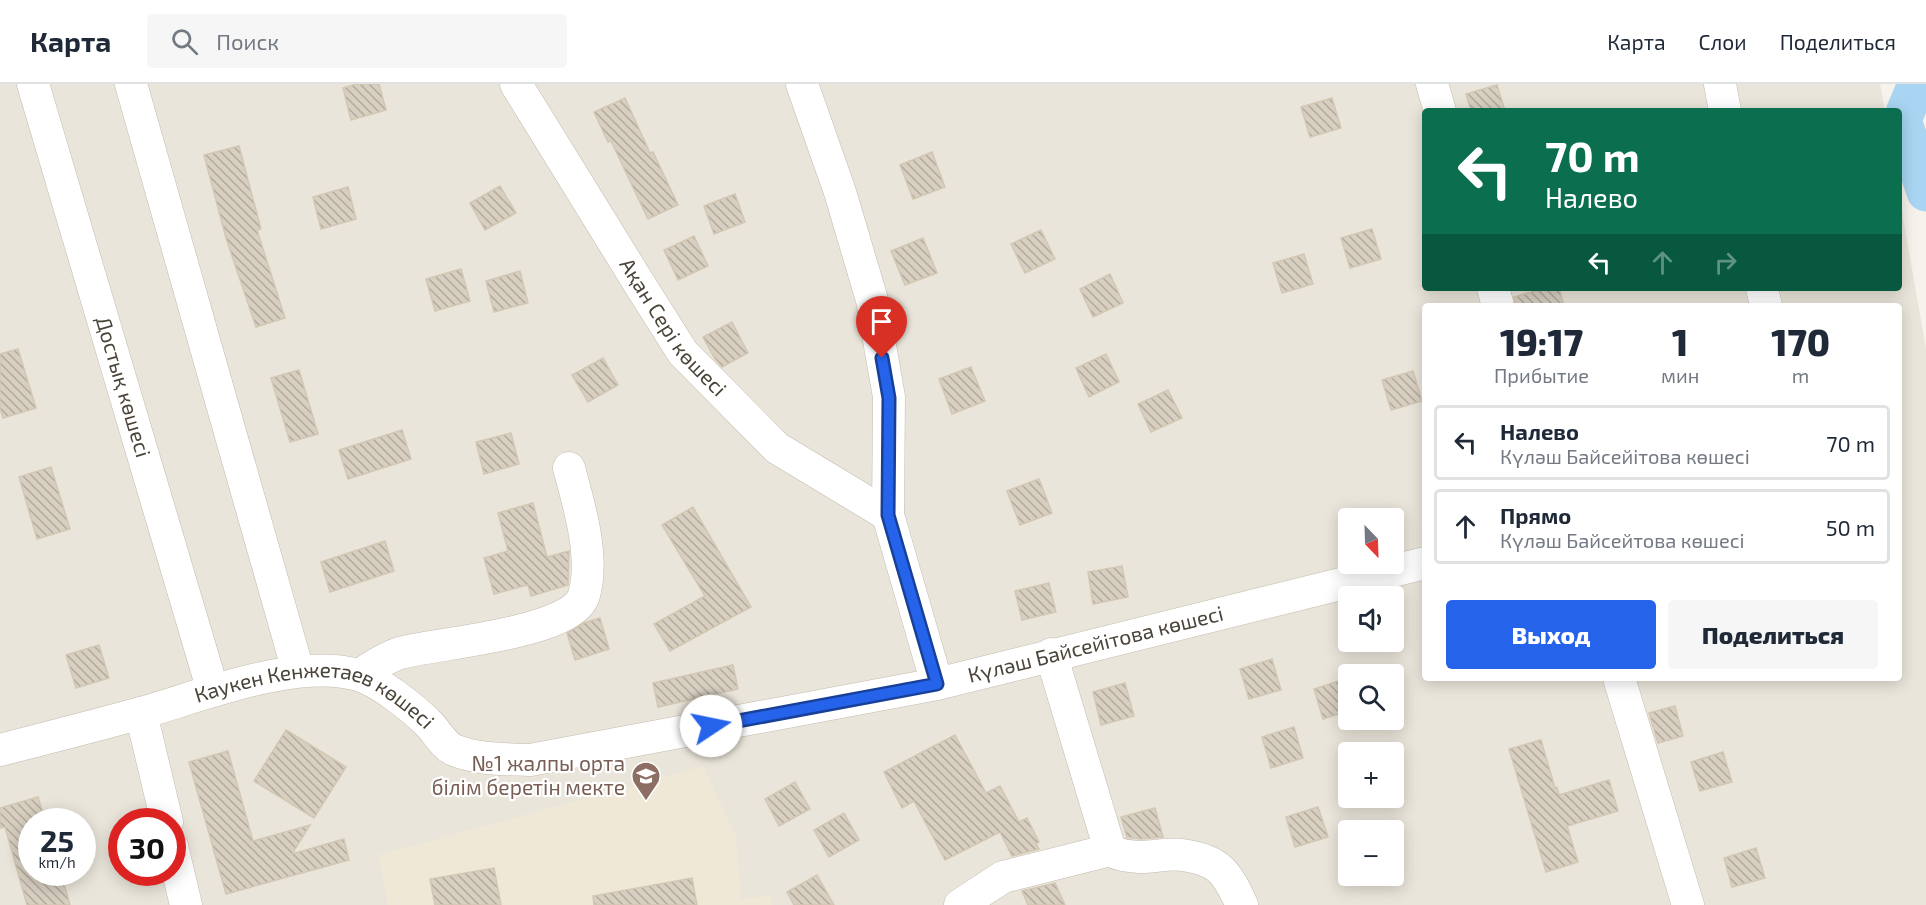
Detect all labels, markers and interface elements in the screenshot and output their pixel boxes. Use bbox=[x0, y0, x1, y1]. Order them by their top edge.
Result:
search box bbox=[147, 14, 567, 68]
text: Карта bbox=[30, 24, 111, 58]
icon: search bbox=[168, 25, 201, 58]
text: Поиск bbox=[216, 28, 279, 54]
text: Карта bbox=[1607, 29, 1666, 54]
text: Слои bbox=[1699, 29, 1747, 54]
text: Поделиться bbox=[1780, 29, 1896, 54]
text: 70 m bbox=[1545, 130, 1640, 180]
icon: left bbox=[1446, 132, 1524, 210]
text: Налево bbox=[1545, 181, 1638, 213]
icon: left bbox=[1583, 246, 1616, 279]
icon: ahead bbox=[1646, 246, 1679, 279]
icon: right bbox=[1709, 246, 1742, 279]
street label: Ақан Сері көшесі bbox=[615, 253, 732, 401]
pin bbox=[856, 296, 907, 358]
icon: arrive bbox=[865, 305, 898, 338]
street label: Достық көшесі bbox=[92, 313, 157, 460]
text: 19:17 bbox=[1500, 320, 1583, 363]
text: 1 bbox=[1672, 320, 1688, 363]
text: 170 bbox=[1771, 320, 1830, 363]
text: Прибытие bbox=[1494, 363, 1589, 387]
text: мин bbox=[1661, 363, 1699, 387]
text: m bbox=[1792, 363, 1809, 387]
text: Налево bbox=[1500, 418, 1579, 444]
icon: left bbox=[1449, 426, 1482, 459]
text: 70 m bbox=[1826, 430, 1875, 456]
text: Күләш Байсейітова көшесі bbox=[1500, 444, 1750, 468]
text: Прямо bbox=[1500, 502, 1571, 528]
north arrow bbox=[1338, 508, 1404, 574]
map controls bbox=[1338, 508, 1404, 886]
icon: ahead bbox=[1449, 510, 1482, 543]
text: 50 m bbox=[1826, 514, 1875, 540]
text: Күләш Байсейтова көшесі bbox=[1500, 528, 1745, 552]
button: sound bbox=[1338, 586, 1404, 652]
street label: Күләш Байсейітова көшесі bbox=[965, 600, 1226, 687]
button: Выход bbox=[1446, 600, 1656, 669]
button: Поделиться bbox=[1668, 600, 1878, 669]
street label: Каукен Кенжетаев көшесі bbox=[191, 656, 440, 733]
button: search bbox=[1338, 664, 1404, 730]
position arrow bbox=[679, 694, 743, 758]
button: + bbox=[1338, 742, 1404, 808]
place label: №1 жалпы орта білім беретін мекте bbox=[431, 750, 625, 799]
school or university icon: №1 жалпы орта білім беретін мекте bbox=[630, 760, 662, 802]
speed limit sign: 30 bbox=[108, 808, 186, 886]
button: − bbox=[1338, 820, 1404, 886]
text: 25 bbox=[40, 822, 74, 858]
text: km/h bbox=[38, 853, 76, 871]

